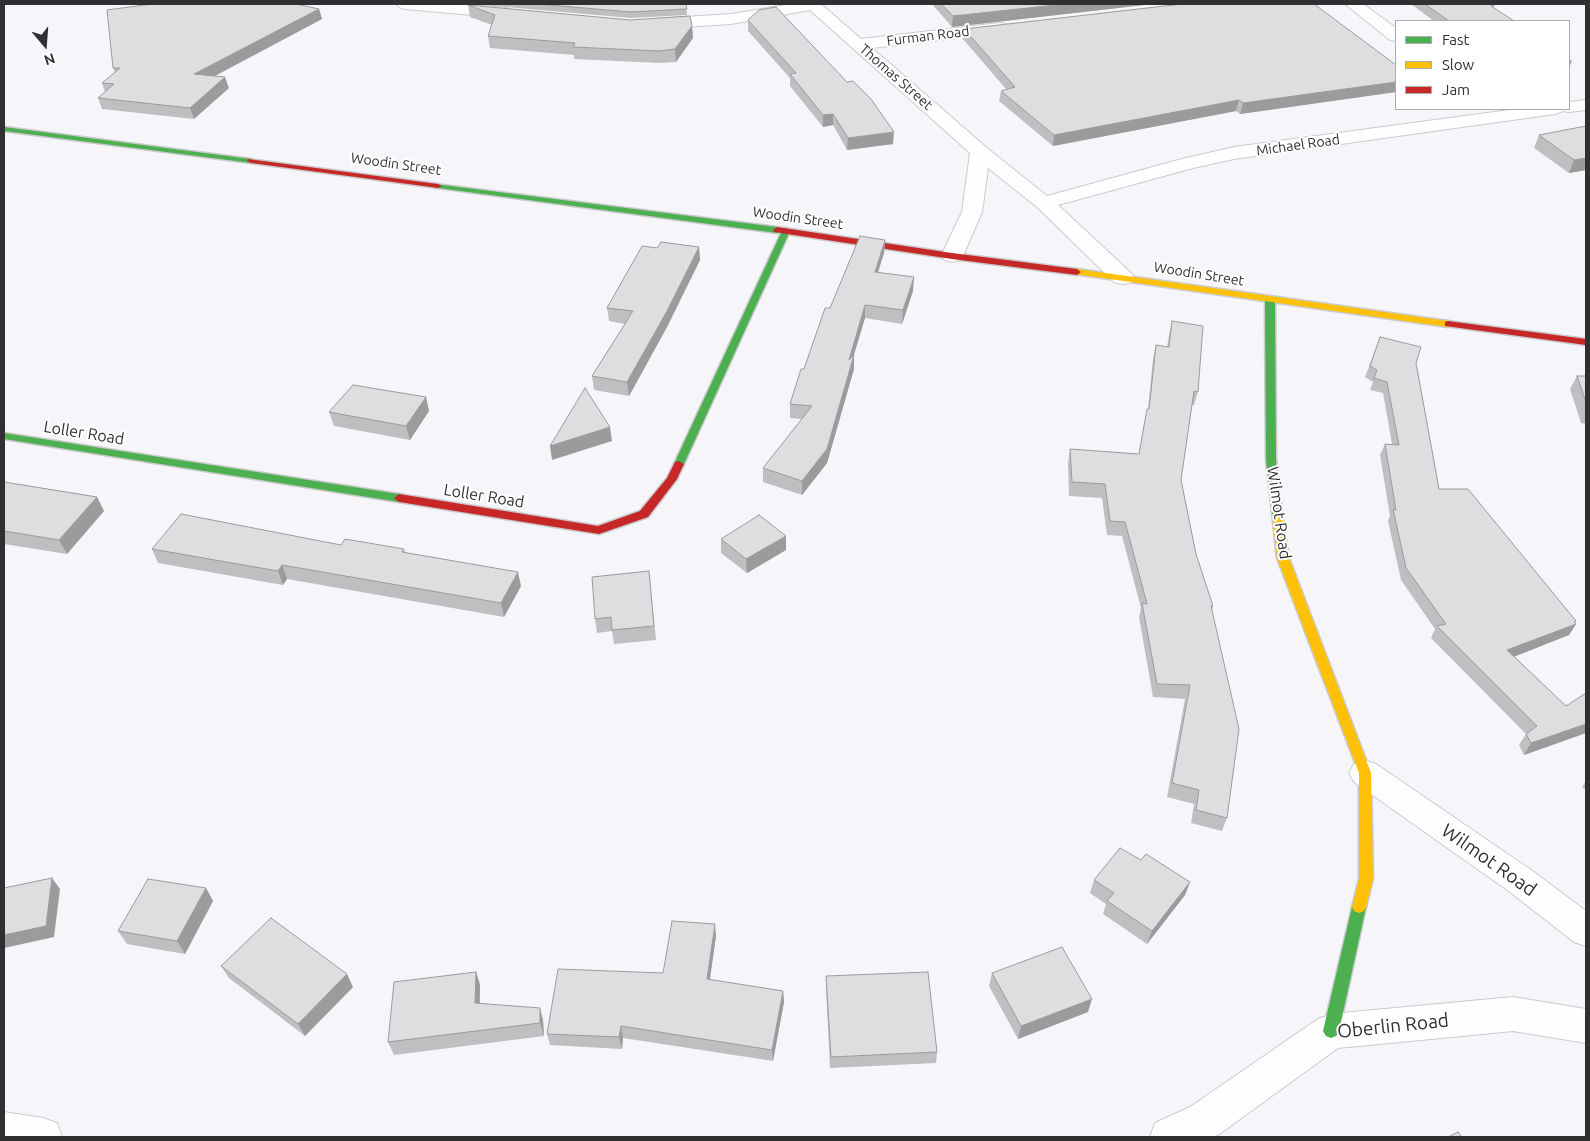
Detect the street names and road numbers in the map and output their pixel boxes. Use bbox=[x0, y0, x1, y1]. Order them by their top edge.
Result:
street label: Furman Road bbox=[886, 23, 970, 49]
street label: Thomas Street bbox=[856, 41, 936, 113]
street label: Michael Road bbox=[1255, 131, 1341, 159]
street label: Woodin Street bbox=[350, 149, 442, 179]
street label: Woodin Street bbox=[752, 203, 844, 233]
street label: Woodin Street bbox=[1153, 259, 1245, 289]
street label: Loller Road bbox=[42, 417, 126, 449]
street label: Wilmot Road bbox=[1263, 466, 1295, 560]
street label: Loller Road bbox=[442, 480, 526, 512]
street label: Wilmot Road bbox=[1437, 819, 1541, 901]
street label: Oberlin Road bbox=[1336, 1009, 1450, 1043]

